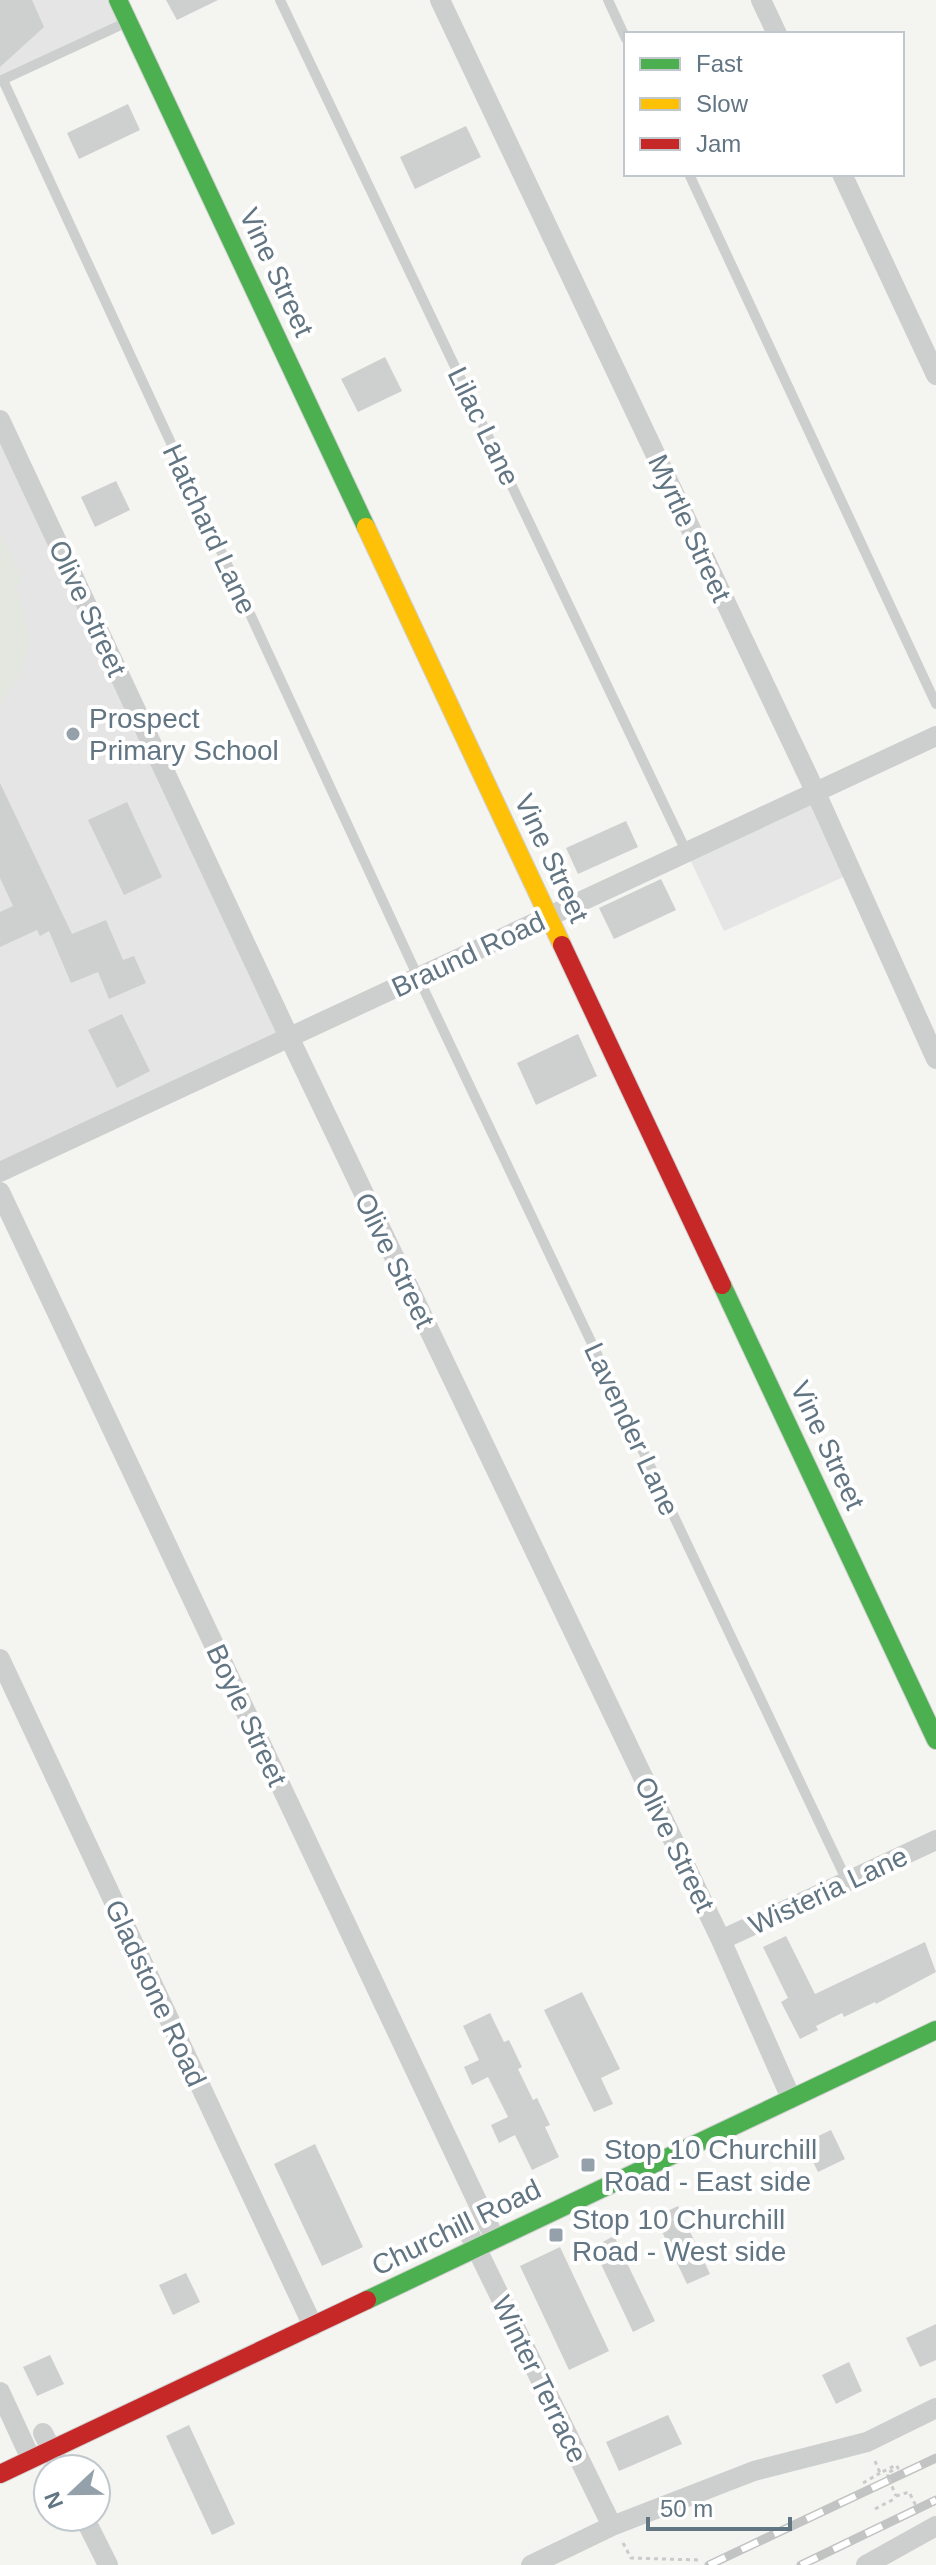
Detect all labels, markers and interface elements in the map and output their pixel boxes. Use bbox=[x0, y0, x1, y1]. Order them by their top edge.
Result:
legend bbox=[624, 32, 904, 176]
text: Fast bbox=[696, 50, 743, 77]
text: Slow bbox=[696, 90, 749, 117]
text: Jam bbox=[696, 130, 741, 157]
street label: Vine Street bbox=[233, 203, 320, 341]
street label: Lilac Lane bbox=[442, 362, 525, 490]
street label: Hatchard Lane bbox=[157, 439, 262, 619]
street label: Myrtle Street bbox=[642, 450, 737, 607]
street label: Olive Street bbox=[43, 535, 133, 681]
place label: Prospect Primary School bbox=[89, 703, 279, 766]
marker: Prospect Primary School bbox=[64, 725, 82, 743]
street label: Vine Street bbox=[508, 789, 595, 927]
street label: Braund Road bbox=[387, 906, 550, 1003]
street label: Olive Street bbox=[349, 1188, 441, 1333]
street label: Lavender Lane bbox=[578, 1338, 685, 1520]
street label: Vine Street bbox=[784, 1376, 871, 1514]
street label: Boyle Street bbox=[200, 1640, 293, 1791]
street label: Olive Street bbox=[629, 1772, 721, 1917]
street label: Wisteria Lane bbox=[744, 1840, 912, 1941]
street label: Gladstone Road bbox=[99, 1895, 212, 2091]
place label: Stop 10 Churchill Road - East side bbox=[604, 2134, 817, 2197]
marker: Stop 10 Churchill Road - East side bbox=[579, 2156, 597, 2174]
street label: Churchill Road bbox=[367, 2173, 546, 2282]
place label: Stop 10 Churchill Road - West side bbox=[572, 2204, 786, 2267]
marker: Stop 10 Churchill Road - West side bbox=[547, 2226, 565, 2244]
street label: Winter Terrace bbox=[486, 2291, 593, 2468]
north arrow bbox=[32, 2453, 112, 2533]
scale bar bbox=[648, 2481, 790, 2531]
text: N bbox=[39, 2488, 68, 2512]
text: 50 m bbox=[660, 2495, 713, 2522]

